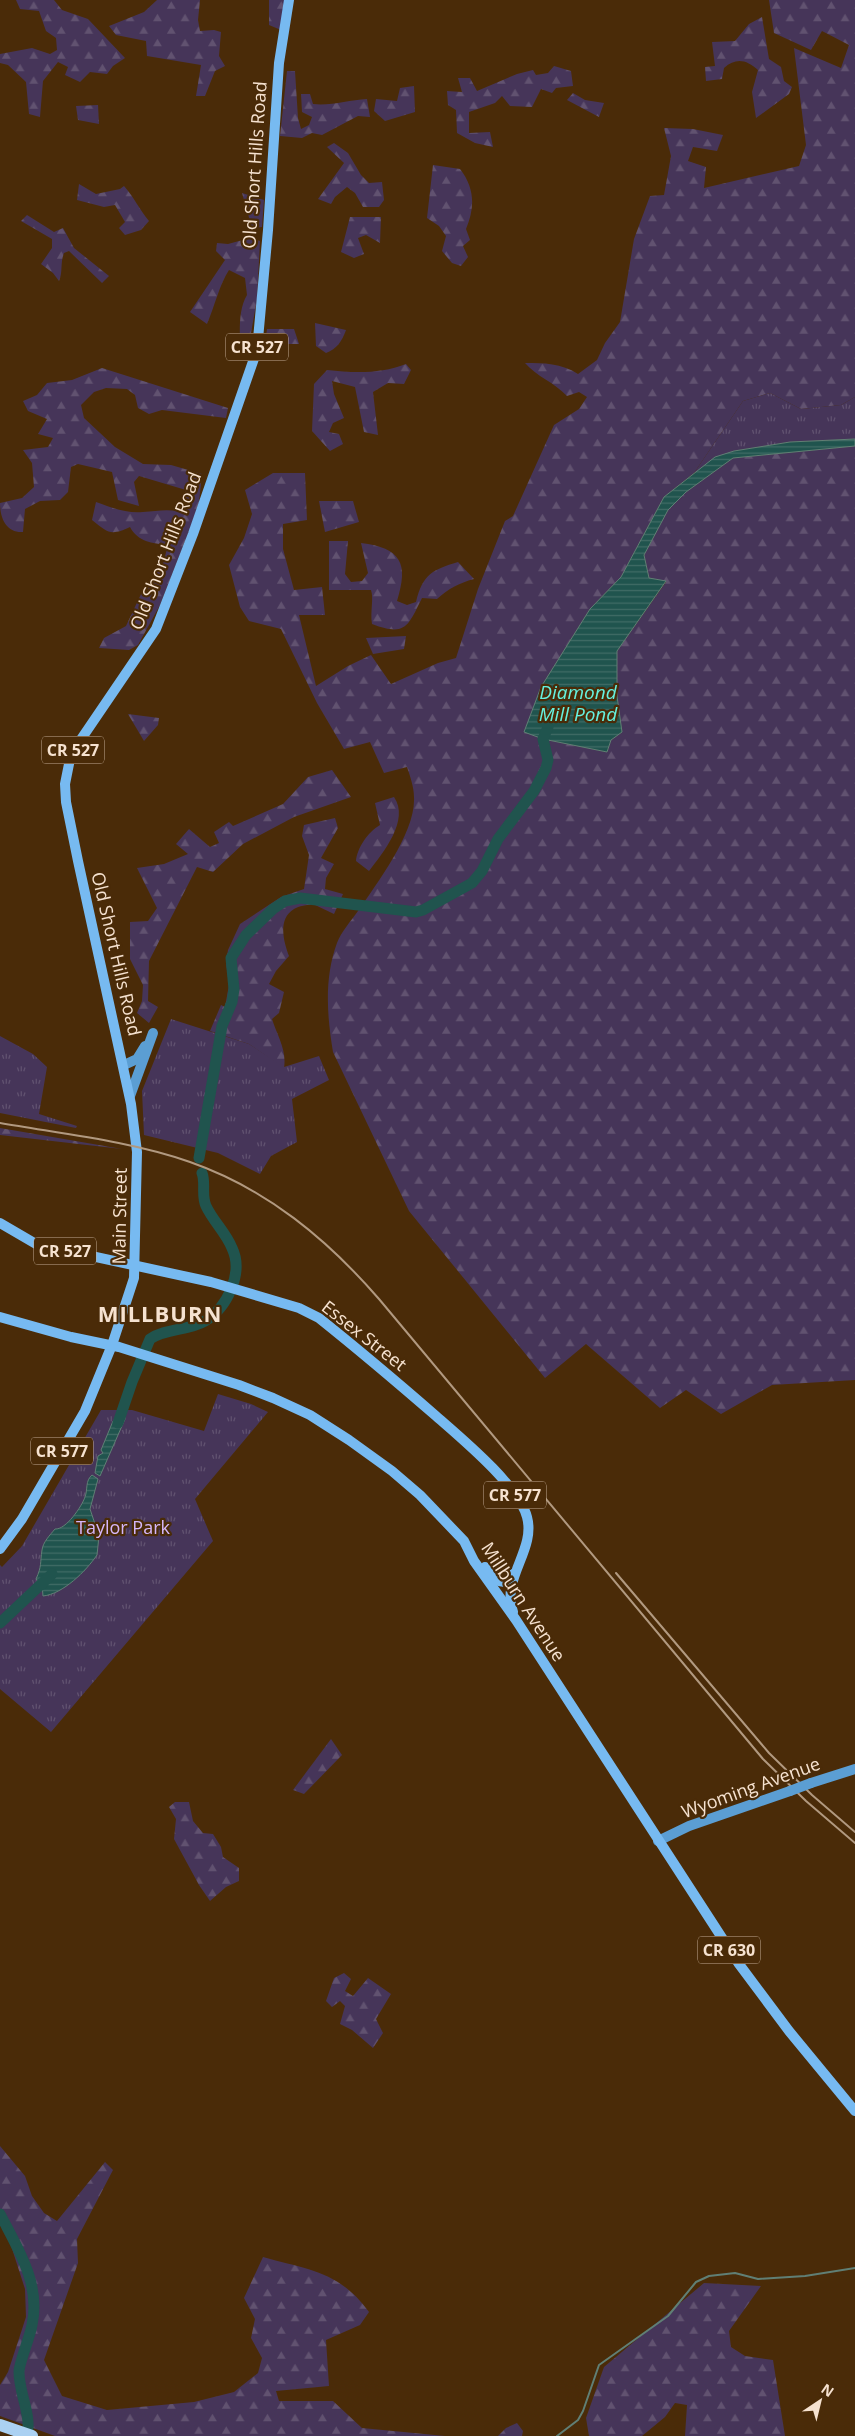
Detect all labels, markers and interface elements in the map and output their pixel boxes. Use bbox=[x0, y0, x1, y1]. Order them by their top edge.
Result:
street label: Old Short Hills Road bbox=[236, 81, 272, 249]
road number: CR 527 bbox=[226, 334, 288, 361]
street label: Old Short Hills Road bbox=[124, 468, 206, 633]
water label: Diamond Mill Pond bbox=[539, 679, 618, 727]
road number: CR 527 bbox=[42, 736, 104, 764]
street label: Old Short Hills Road bbox=[86, 869, 148, 1038]
street label: Main Street bbox=[106, 1167, 132, 1265]
road number: CR 527 bbox=[34, 1238, 96, 1264]
street label: Essex Street bbox=[317, 1294, 412, 1376]
district label: MILLBURN bbox=[98, 1298, 222, 1328]
road number: CR 577 bbox=[31, 1438, 93, 1464]
road number: CR 577 bbox=[484, 1482, 546, 1508]
park label: Taylor Park bbox=[76, 1515, 171, 1539]
street label: Millburn Avenue bbox=[476, 1537, 571, 1666]
street label: Wyoming Avenue bbox=[678, 1751, 823, 1823]
road number: CR 630 bbox=[698, 1936, 760, 1964]
north arrow bbox=[795, 2376, 845, 2426]
text: N bbox=[818, 2379, 838, 2401]

